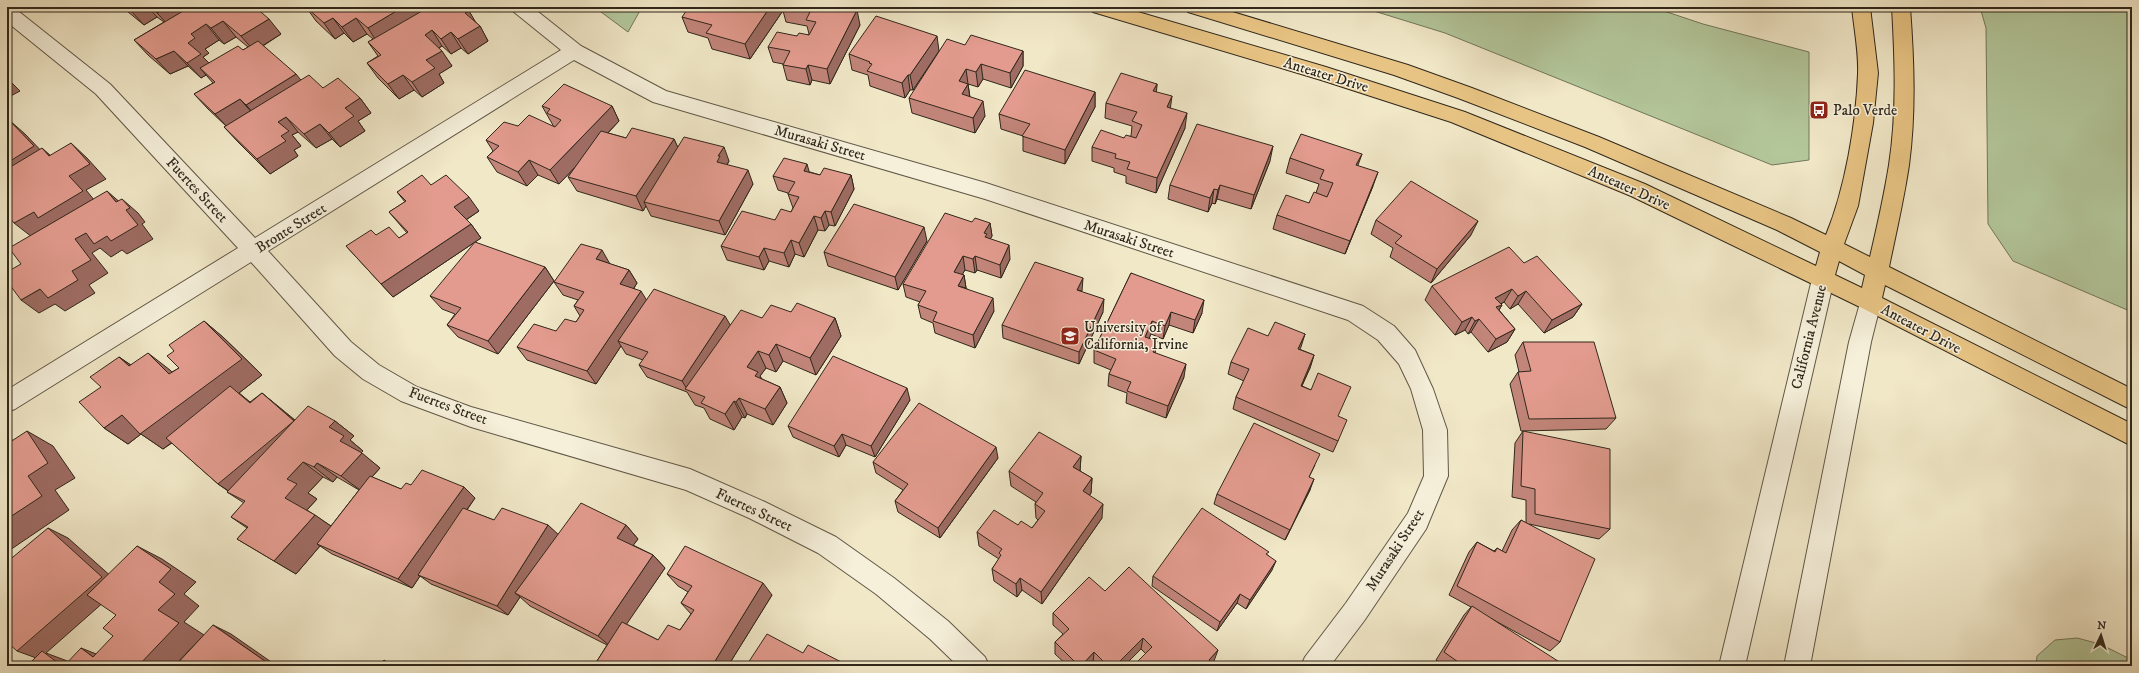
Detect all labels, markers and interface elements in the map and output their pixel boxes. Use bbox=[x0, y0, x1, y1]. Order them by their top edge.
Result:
street label: Anteater Drive bbox=[1281, 53, 1371, 97]
bus stop icon: Palo Verde bbox=[1808, 99, 1830, 121]
place label: Palo Verde bbox=[1833, 101, 1897, 120]
street label: Murasaki Street bbox=[772, 121, 868, 165]
street label: Fuertes Street bbox=[162, 153, 232, 227]
street label: Anteater Drive bbox=[1585, 161, 1673, 215]
street label: Bronte Street bbox=[252, 199, 330, 257]
street label: Murasaki Street bbox=[1081, 215, 1177, 263]
street label: California Avenue bbox=[1787, 283, 1831, 391]
street label: Anteater Drive bbox=[1878, 300, 1964, 358]
place label: University of California, Irvine bbox=[1084, 318, 1188, 354]
school or university icon: University of California, Irvine bbox=[1059, 325, 1081, 347]
street label: Fuertes Street bbox=[406, 383, 490, 429]
street label: Fuertes Street bbox=[713, 484, 796, 536]
street label: Murasaki Street bbox=[1361, 505, 1429, 595]
north arrow bbox=[2081, 615, 2121, 655]
text: N bbox=[2097, 619, 2107, 633]

